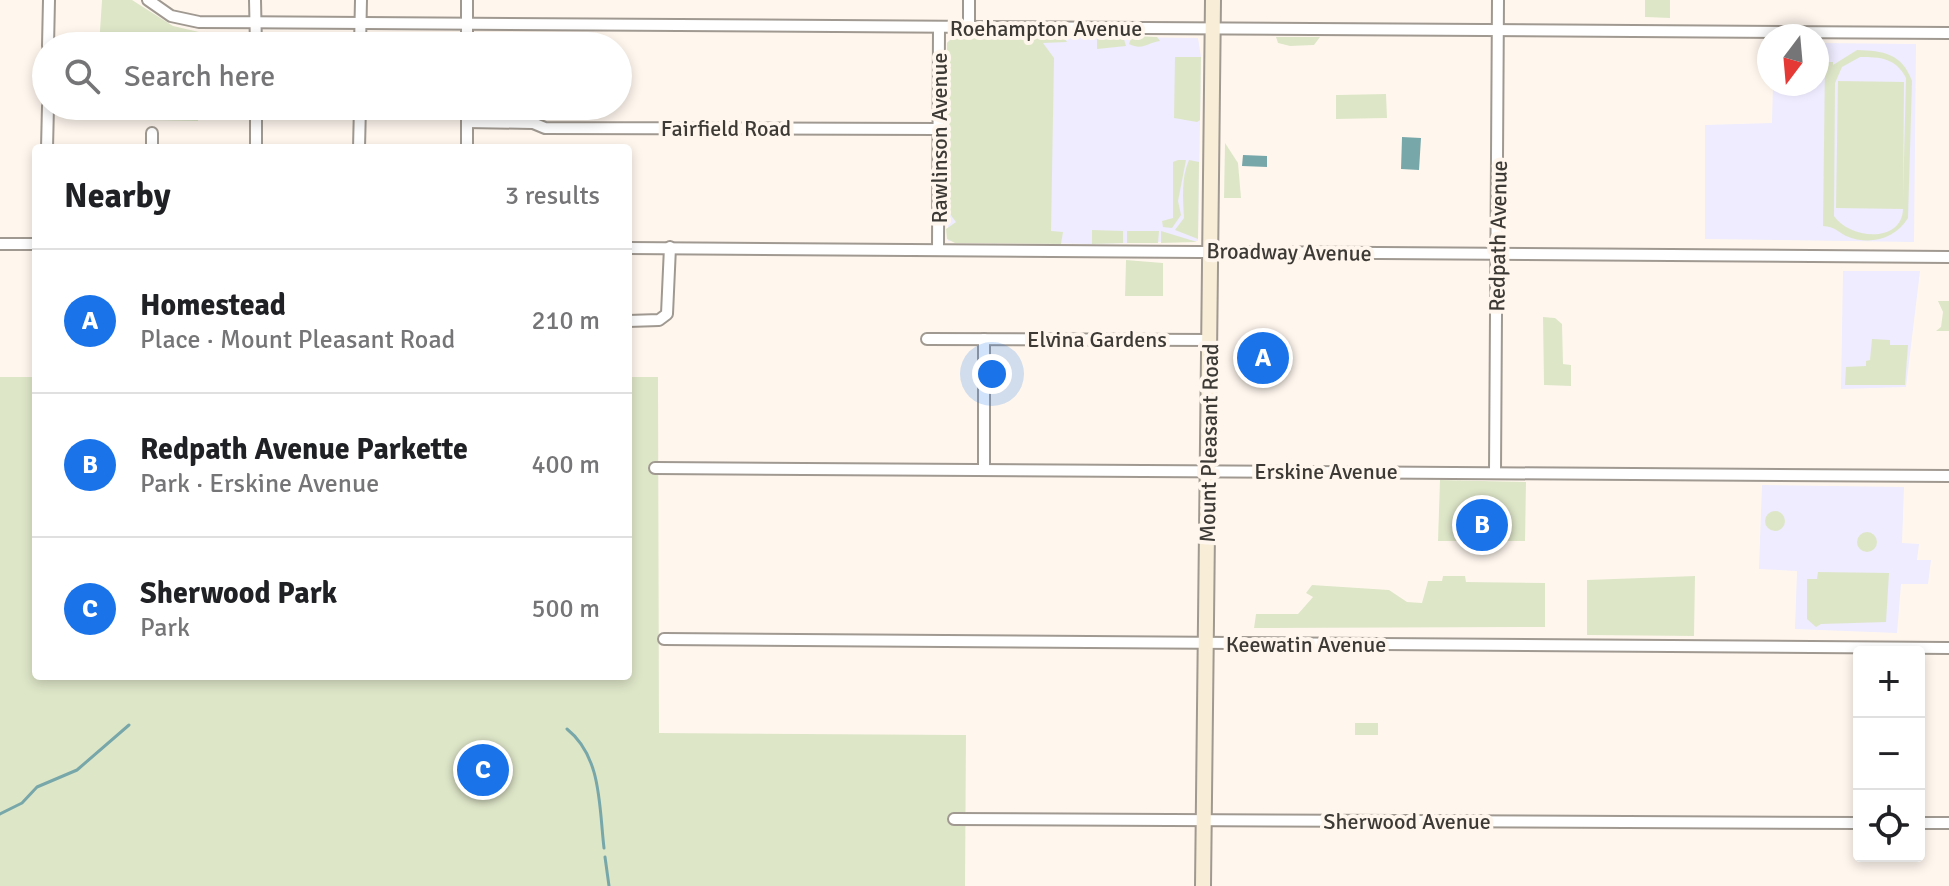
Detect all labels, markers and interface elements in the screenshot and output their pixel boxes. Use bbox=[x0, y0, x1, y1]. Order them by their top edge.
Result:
street label: Roehampton Avenue bbox=[950, 15, 1142, 42]
north arrow bbox=[1757, 24, 1829, 96]
search box bbox=[32, 32, 632, 120]
street label: Rawlinson Avenue bbox=[926, 53, 953, 223]
icon: search bbox=[60, 54, 104, 98]
text: Search here bbox=[124, 58, 275, 95]
street label: Fairfield Road bbox=[661, 115, 791, 142]
street label: Redpath Avenue bbox=[1483, 160, 1513, 312]
text: Nearby bbox=[64, 175, 171, 217]
text: 3 results bbox=[505, 180, 600, 212]
street label: Broadway Avenue bbox=[1206, 237, 1372, 267]
text: Homestead bbox=[140, 287, 286, 324]
text: A bbox=[82, 305, 98, 337]
text: 210 m bbox=[531, 305, 600, 337]
text: Place · Mount Pleasant Road bbox=[140, 324, 455, 356]
street label: Elvina Gardens bbox=[1027, 326, 1167, 353]
pin: A bbox=[1237, 328, 1289, 388]
street label: Mount Pleasant Road bbox=[1194, 343, 1224, 543]
your location bbox=[972, 354, 1012, 394]
text: Redpath Avenue Parkette bbox=[140, 431, 468, 468]
text: B bbox=[82, 449, 98, 481]
text: 400 m bbox=[531, 449, 600, 481]
street label: Erskine Avenue bbox=[1254, 458, 1398, 485]
text: Park · Erskine Avenue bbox=[140, 468, 379, 500]
pin: B bbox=[1456, 495, 1508, 555]
text: Sherwood Park bbox=[140, 575, 337, 612]
text: C bbox=[82, 593, 98, 625]
text: 500 m bbox=[531, 593, 600, 625]
text: Park bbox=[140, 612, 190, 644]
street label: Keewatin Avenue bbox=[1226, 631, 1386, 658]
map controls bbox=[1853, 646, 1925, 862]
button: + bbox=[1853, 646, 1925, 718]
button: − bbox=[1853, 718, 1925, 790]
pin: C bbox=[457, 740, 509, 800]
button: locate bbox=[1853, 790, 1925, 862]
street label: Sherwood Avenue bbox=[1323, 808, 1491, 835]

